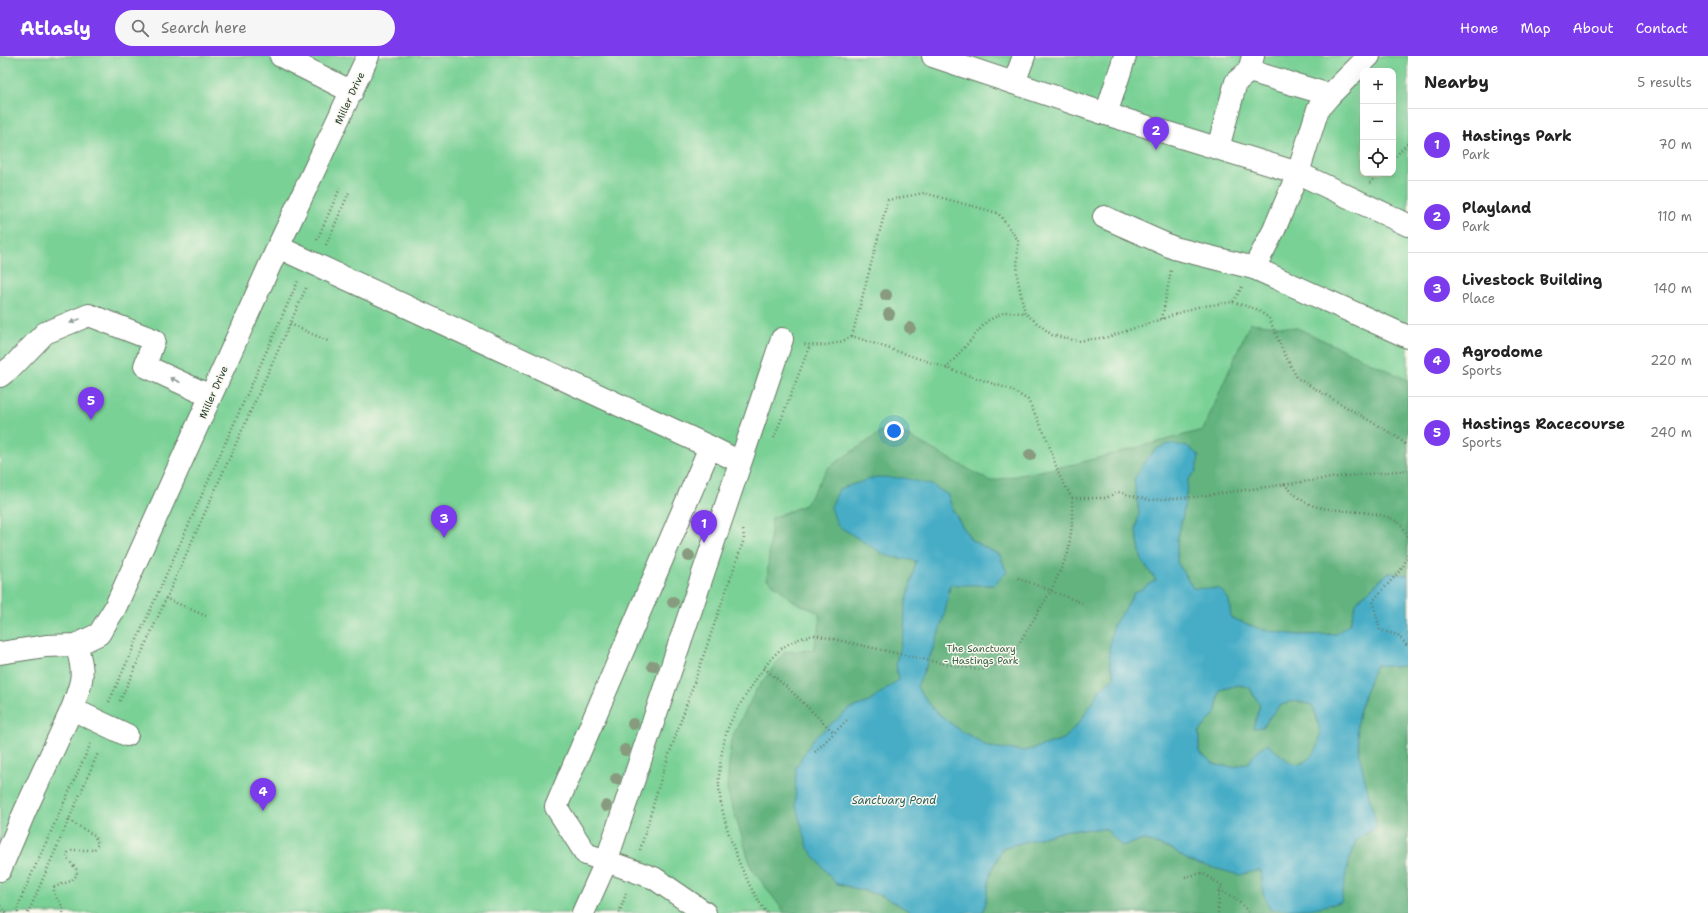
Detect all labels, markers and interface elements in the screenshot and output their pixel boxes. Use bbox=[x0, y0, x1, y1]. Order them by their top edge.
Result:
search box bbox=[115, 10, 395, 46]
text: Atlasly bbox=[20, 16, 91, 41]
icon: search bbox=[129, 17, 151, 39]
text: Search here bbox=[161, 18, 247, 38]
text: Home bbox=[1460, 19, 1499, 37]
text: Map bbox=[1521, 19, 1551, 37]
text: About bbox=[1573, 19, 1614, 37]
text: Contact bbox=[1636, 19, 1688, 37]
map controls bbox=[1360, 68, 1396, 176]
button: + bbox=[1360, 68, 1396, 104]
street label: Miller Drive bbox=[332, 70, 367, 127]
text: Nearby bbox=[1424, 71, 1489, 93]
text: 5 results bbox=[1637, 74, 1692, 91]
button: − bbox=[1360, 104, 1396, 140]
pin: 2 bbox=[1143, 117, 1169, 150]
text: Hastings Park bbox=[1462, 126, 1572, 146]
text: 1 bbox=[1434, 136, 1440, 153]
text: 70 m bbox=[1658, 136, 1692, 153]
button: locate bbox=[1360, 140, 1396, 176]
text: Park bbox=[1462, 146, 1490, 163]
text: Playland bbox=[1462, 198, 1531, 218]
text: 2 bbox=[1432, 208, 1442, 225]
text: 110 m bbox=[1657, 208, 1692, 225]
text: Park bbox=[1462, 218, 1490, 235]
text: Livestock Building bbox=[1462, 270, 1602, 290]
text: 3 bbox=[1432, 280, 1442, 297]
text: 140 m bbox=[1653, 280, 1692, 297]
text: Place bbox=[1462, 290, 1495, 307]
one-way arrow bbox=[69, 318, 81, 324]
text: Agrodome bbox=[1462, 342, 1543, 362]
text: 4 bbox=[1432, 352, 1442, 369]
text: 220 m bbox=[1650, 352, 1692, 369]
text: Sports bbox=[1462, 362, 1502, 379]
street label: Miller Drive bbox=[196, 363, 231, 421]
one-way arrow bbox=[169, 377, 181, 383]
pin: 5 bbox=[78, 387, 104, 420]
text: Hastings Racecourse bbox=[1462, 414, 1625, 434]
your location bbox=[884, 421, 904, 441]
text: 5 bbox=[1433, 424, 1441, 441]
text: 240 m bbox=[1650, 424, 1692, 441]
text: Sports bbox=[1462, 434, 1502, 451]
pin: 3 bbox=[431, 505, 457, 538]
pin: 1 bbox=[691, 510, 717, 543]
park label: The Sanctuary - Hastings Park bbox=[943, 642, 1019, 667]
pin: 4 bbox=[250, 778, 276, 811]
water label: Sanctuary Pond bbox=[852, 793, 936, 808]

